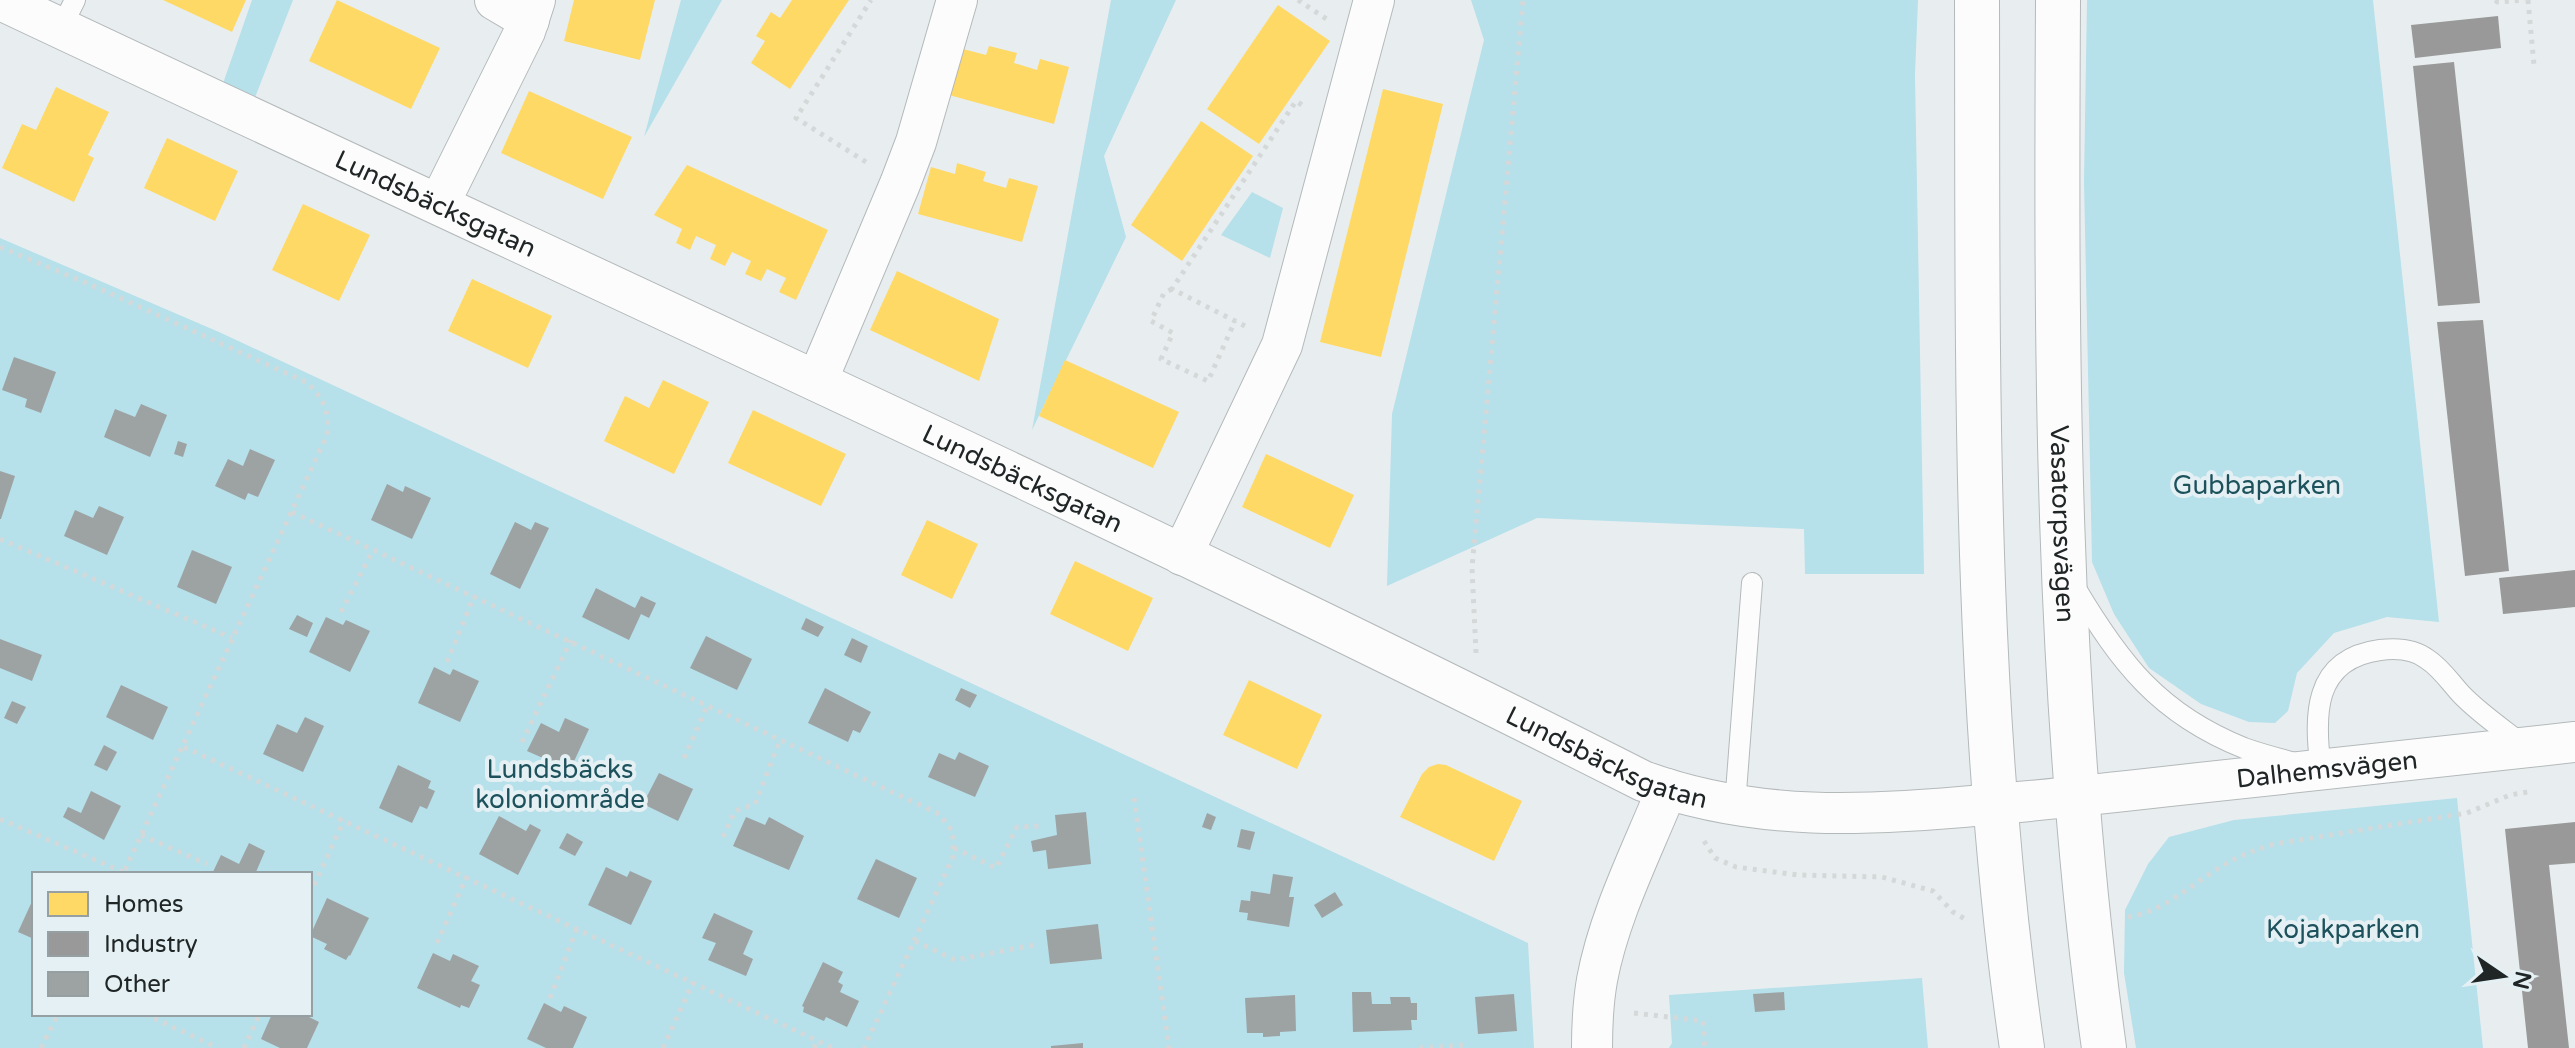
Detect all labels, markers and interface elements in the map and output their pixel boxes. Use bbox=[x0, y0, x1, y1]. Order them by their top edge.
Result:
street label: Lundsbäcksgatan bbox=[330, 143, 541, 264]
street label: Lundsbäcksgatan bbox=[917, 418, 1128, 539]
street label: Vasatorpsvägen bbox=[2044, 425, 2082, 623]
park label: Gubbaparken bbox=[2173, 470, 2341, 501]
street label: Lundsbäcksgatan bbox=[1501, 699, 1711, 815]
street label: Dalhemsvägen bbox=[2235, 744, 2419, 794]
park label: Lundsbäcks koloniområde bbox=[475, 754, 645, 815]
legend bbox=[32, 872, 312, 1016]
text: Homes bbox=[104, 890, 184, 919]
park label: Kojakparken bbox=[2266, 914, 2420, 945]
text: Industry bbox=[104, 930, 198, 959]
north arrow bbox=[2463, 936, 2543, 1016]
text: N bbox=[2507, 969, 2536, 992]
text: Other bbox=[104, 970, 171, 999]

